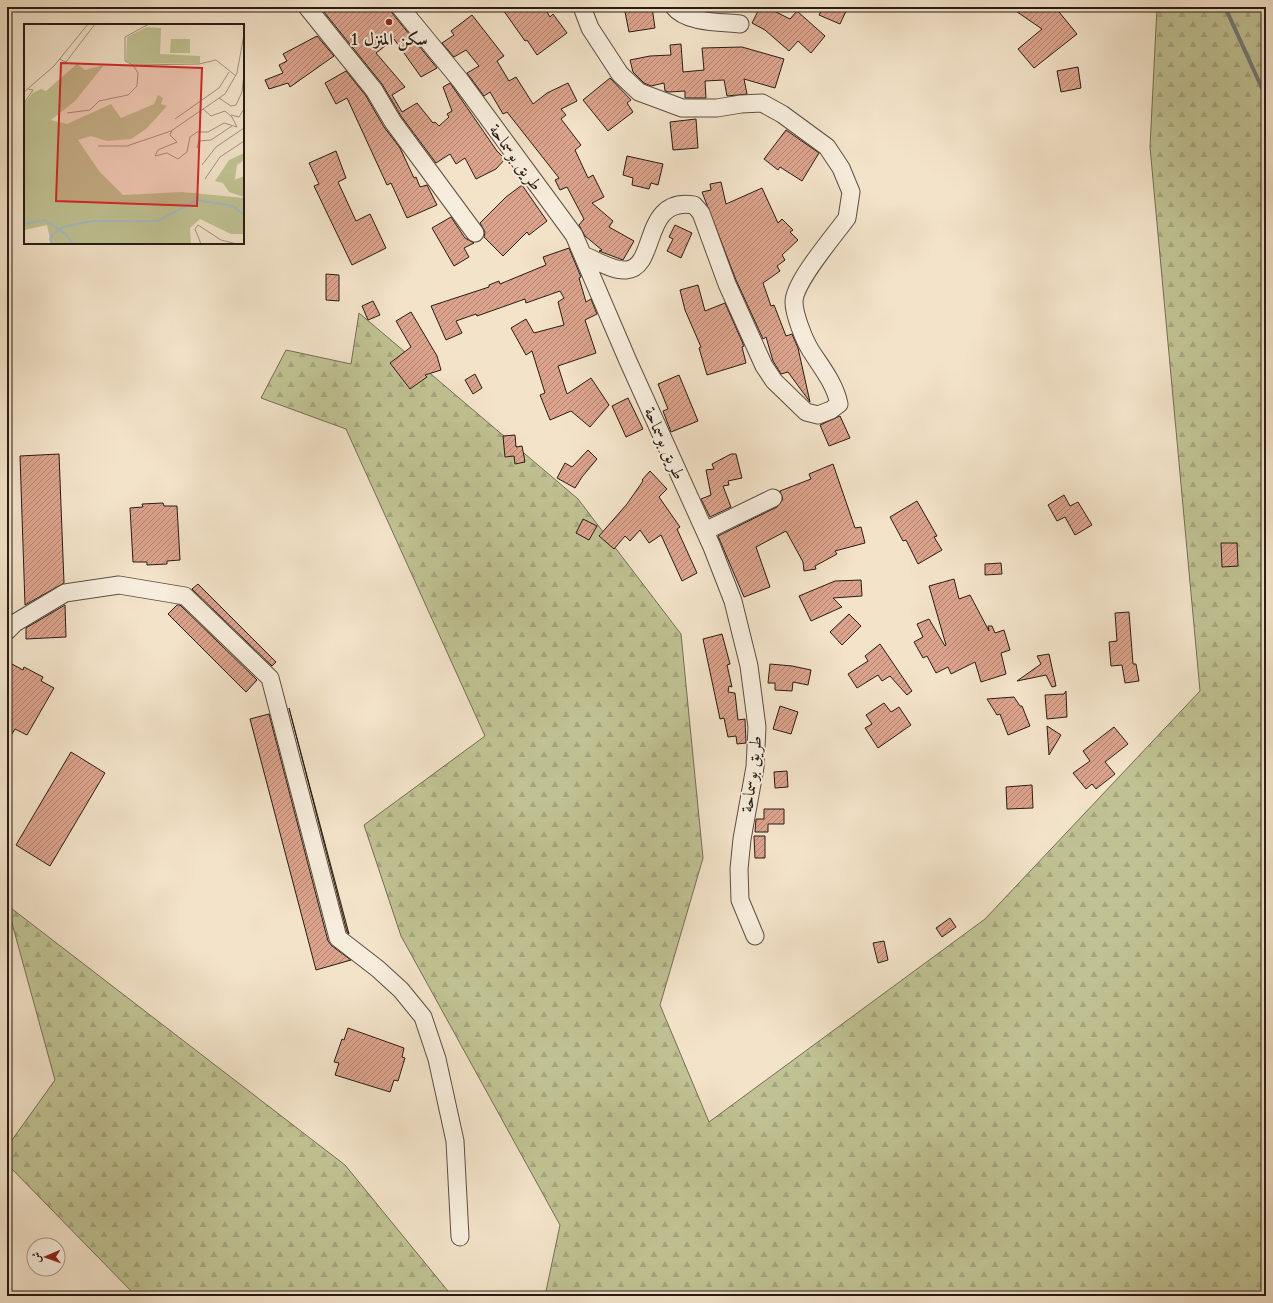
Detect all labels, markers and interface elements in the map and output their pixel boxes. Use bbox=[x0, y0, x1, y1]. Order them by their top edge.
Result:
marker: سكن المنزل 1 bbox=[384, 17, 394, 27]
inset map bbox=[24, 24, 244, 244]
place label: سكن المنزل 1 bbox=[350, 28, 428, 51]
street label: طريق بوسماحة bbox=[484, 119, 548, 195]
street label: طريق بوسماحة bbox=[638, 403, 691, 483]
street label: طريق بوسماحة bbox=[735, 734, 768, 814]
north arrow bbox=[26, 1237, 66, 1277]
text: ش bbox=[29, 1252, 44, 1263]

